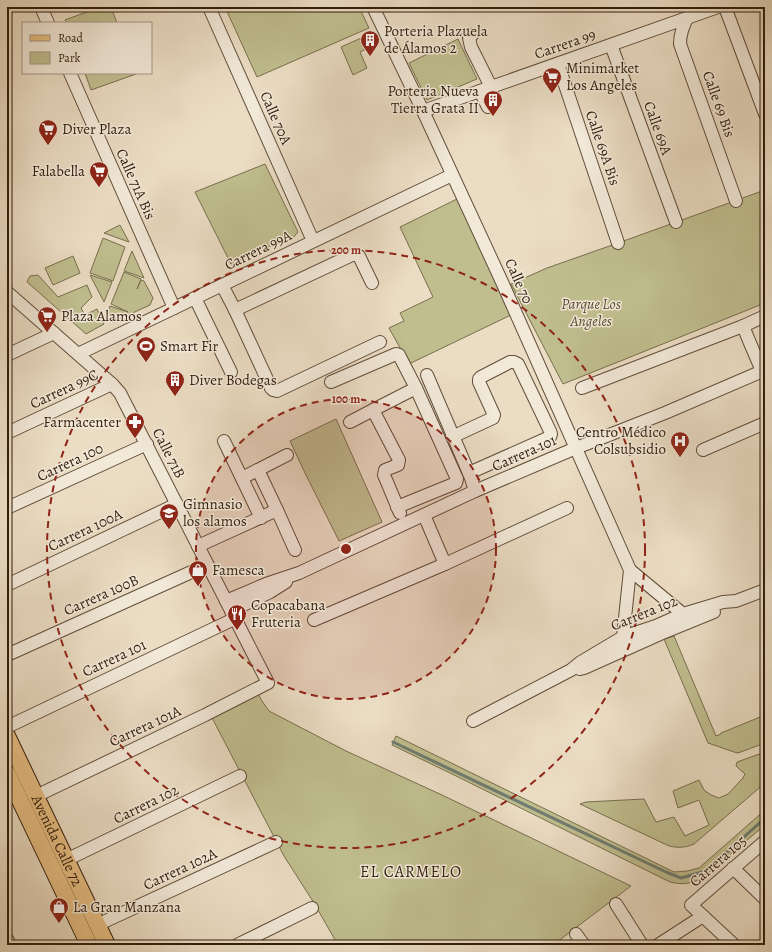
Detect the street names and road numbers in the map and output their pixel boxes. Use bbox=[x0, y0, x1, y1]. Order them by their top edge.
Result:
street label: Carrera 99 bbox=[532, 24, 599, 64]
street label: Calle 69 Bis bbox=[698, 68, 740, 140]
street label: Calle 70A bbox=[255, 88, 297, 148]
street label: Calle 69A bbox=[639, 98, 677, 158]
street label: Calle 69A Bis bbox=[581, 108, 625, 188]
street label: Calle 71A Bis bbox=[111, 145, 161, 223]
street label: Carrera 99A bbox=[221, 225, 295, 275]
street label: Calle 70 bbox=[500, 255, 538, 307]
street label: Carrera 99C bbox=[27, 365, 101, 413]
street label: Calle 71B bbox=[148, 425, 190, 482]
street label: Carrera 101 bbox=[489, 430, 559, 476]
street label: Carrera 100 bbox=[34, 438, 106, 486]
street label: Carrera 100A bbox=[45, 504, 126, 556]
street label: Carrera 100B bbox=[60, 570, 142, 620]
street label: Carrera 102 bbox=[608, 591, 680, 635]
street label: Carrera 101 bbox=[79, 635, 149, 681]
street label: Carrera 101A bbox=[106, 701, 184, 751]
street label: Carrera 102 bbox=[110, 780, 182, 828]
street label: Avenida Calle 72 bbox=[26, 791, 87, 890]
street label: Carrera 105 bbox=[685, 831, 751, 891]
street label: Carrera 102A bbox=[140, 843, 220, 895]

